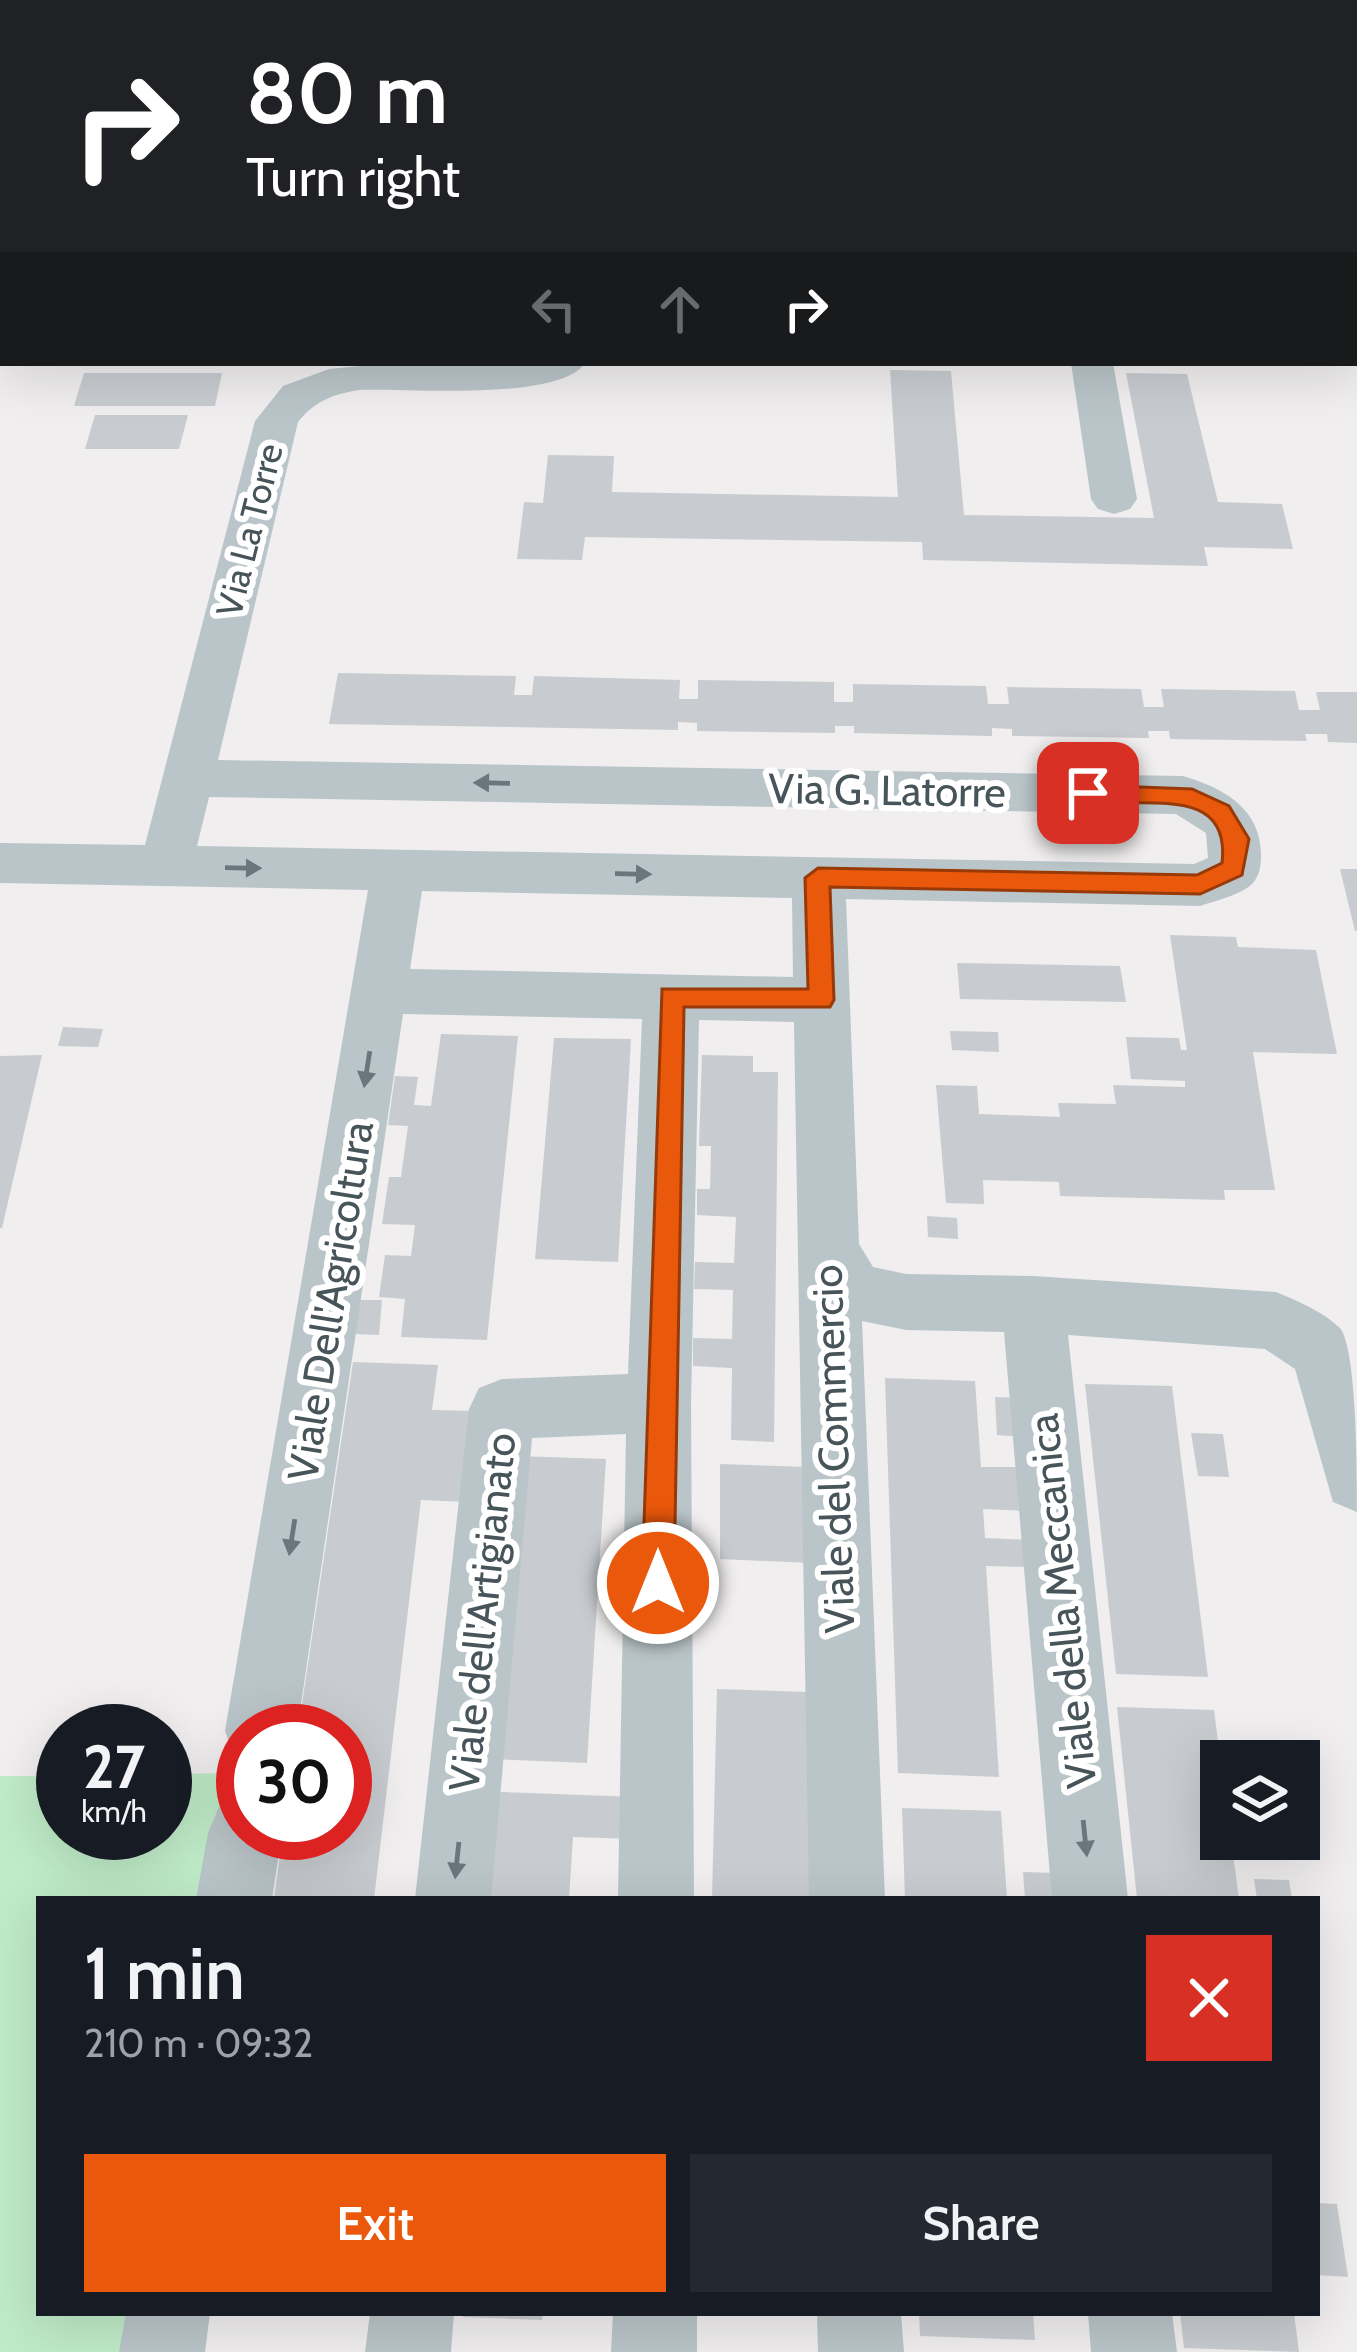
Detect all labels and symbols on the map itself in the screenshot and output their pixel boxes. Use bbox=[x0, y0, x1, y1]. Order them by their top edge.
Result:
street label: Via La Torre bbox=[206, 439, 292, 621]
pin bbox=[1037, 742, 1139, 844]
street label: Via G. Latorre bbox=[768, 762, 1006, 818]
one-way arrow bbox=[472, 774, 510, 793]
one-way arrow bbox=[225, 858, 263, 877]
one-way arrow bbox=[615, 865, 653, 884]
one-way arrow bbox=[357, 1051, 376, 1088]
street label: Viale Dell'Agricoltura bbox=[276, 1117, 384, 1485]
street label: Viale del Commercio bbox=[801, 1264, 865, 1634]
street label: Viale della Meccanica bbox=[1016, 1411, 1108, 1791]
street label: Viale dell'Artigianato bbox=[437, 1430, 527, 1794]
one-way arrow bbox=[282, 1519, 301, 1556]
position arrow bbox=[595, 1520, 721, 1646]
speed limit sign: 30 bbox=[216, 1704, 372, 1860]
one-way arrow bbox=[1076, 1820, 1095, 1857]
one-way arrow bbox=[447, 1842, 466, 1879]

